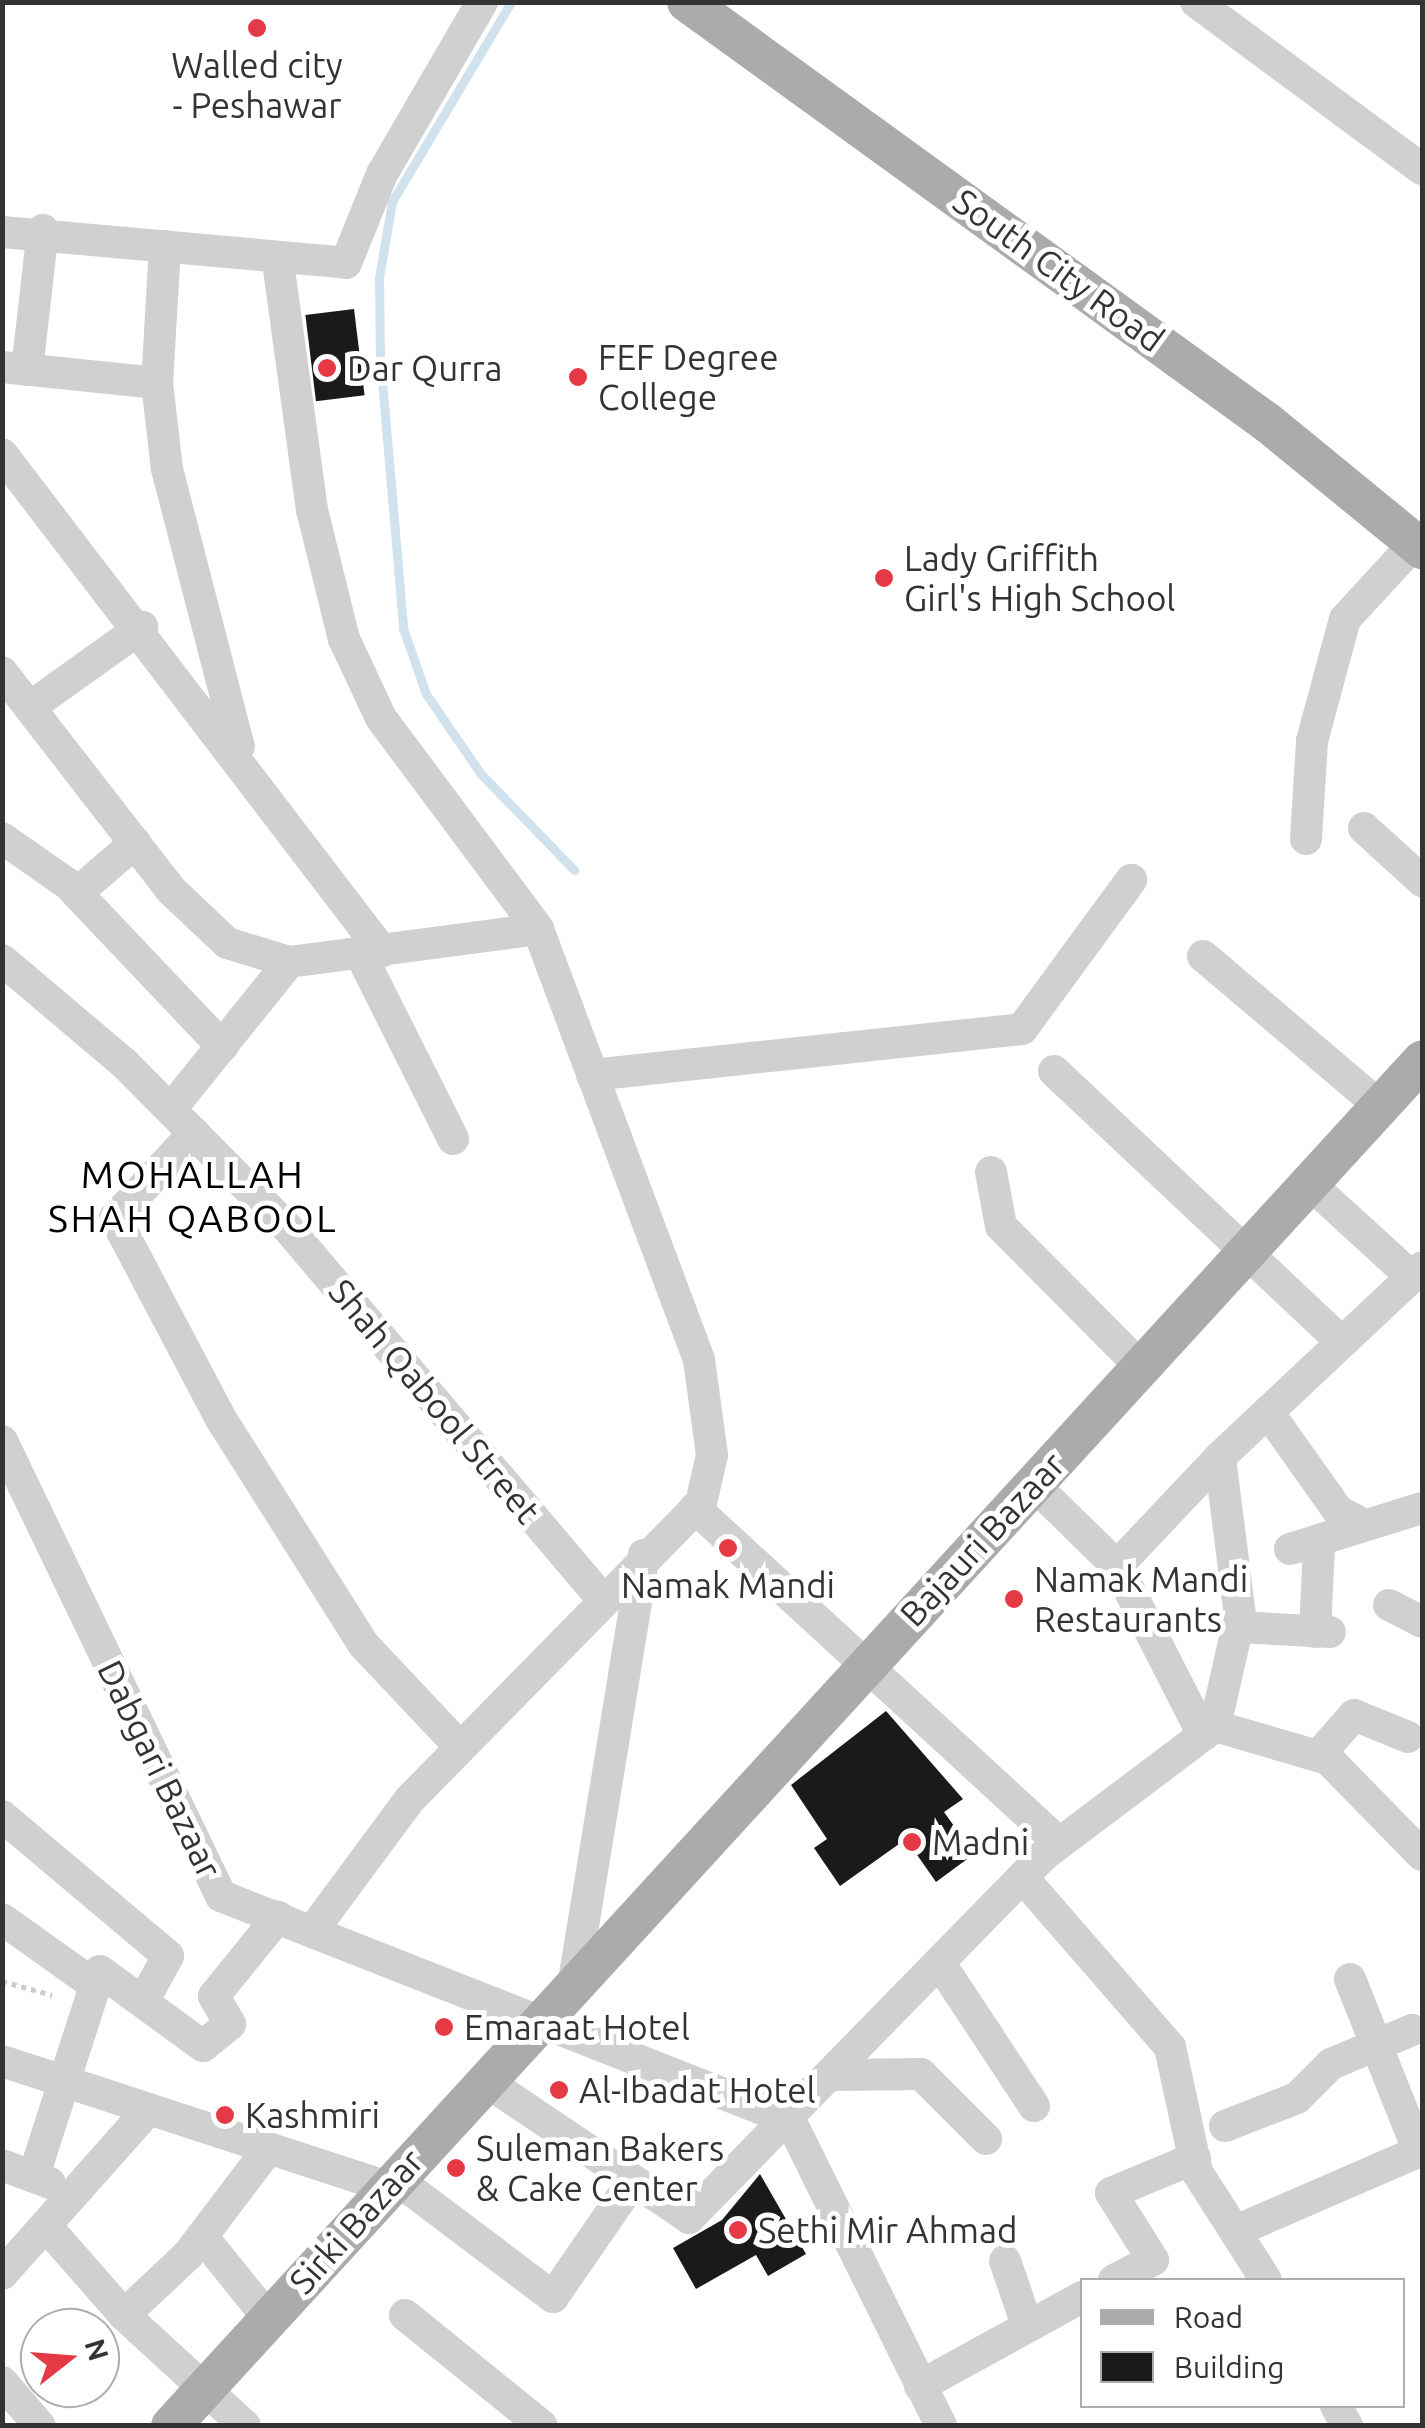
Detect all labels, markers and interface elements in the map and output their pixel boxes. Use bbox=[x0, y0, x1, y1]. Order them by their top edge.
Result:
marker: Walled city - Peshawar bbox=[246, 17, 268, 39]
place label: Walled city - Peshawar bbox=[171, 44, 343, 126]
street label: South City Road bbox=[946, 180, 1172, 360]
place label: FEF Degree College bbox=[598, 336, 778, 418]
place label: Dar Qurra bbox=[347, 347, 503, 389]
marker: Dar Qurra bbox=[316, 357, 338, 379]
marker: FEF Degree College bbox=[567, 366, 589, 388]
place label: Lady Griffith Girl's High School bbox=[904, 537, 1176, 619]
marker: Lady Griffith Girl's High School bbox=[873, 567, 895, 589]
district label: MOHALLAH SHAH QABOOL bbox=[48, 1152, 338, 1242]
street label: Shah Qabool Street bbox=[321, 1270, 549, 1532]
street label: Bajauri Bazaar bbox=[891, 1444, 1073, 1634]
marker: Namak Mandi bbox=[717, 1537, 739, 1559]
place label: Namak Mandi Restaurants bbox=[1034, 1558, 1248, 1640]
place label: Namak Mandi bbox=[621, 1564, 835, 1606]
marker: Namak Mandi Restaurants bbox=[1003, 1588, 1025, 1610]
street label: Dabgari Bazaar bbox=[89, 1653, 231, 1885]
place label: Madni bbox=[932, 1821, 1029, 1863]
marker: Madni bbox=[901, 1831, 923, 1853]
place label: Emaraat Hotel bbox=[464, 2006, 690, 2048]
marker: Emaraat Hotel bbox=[433, 2016, 455, 2038]
place label: Al-Ibadat Hotel bbox=[579, 2069, 816, 2111]
marker: Al-Ibadat Hotel bbox=[548, 2079, 570, 2101]
place label: Kashmiri bbox=[245, 2094, 380, 2136]
marker: Kashmiri bbox=[214, 2104, 236, 2126]
place label: Suleman Bakers & Cake Center bbox=[476, 2127, 724, 2209]
street label: Sirki Bazaar bbox=[280, 2140, 432, 2302]
marker: Suleman Bakers & Cake Center bbox=[445, 2157, 467, 2179]
place label: Sethi Mir Ahmad bbox=[758, 2209, 1018, 2251]
marker: Sethi Mir Ahmad bbox=[727, 2219, 749, 2241]
legend bbox=[1080, 2278, 1405, 2408]
text: Road bbox=[1174, 2300, 1243, 2334]
north arrow bbox=[20, 2308, 120, 2408]
text: N bbox=[79, 2335, 115, 2364]
text: Building bbox=[1174, 2350, 1285, 2384]

